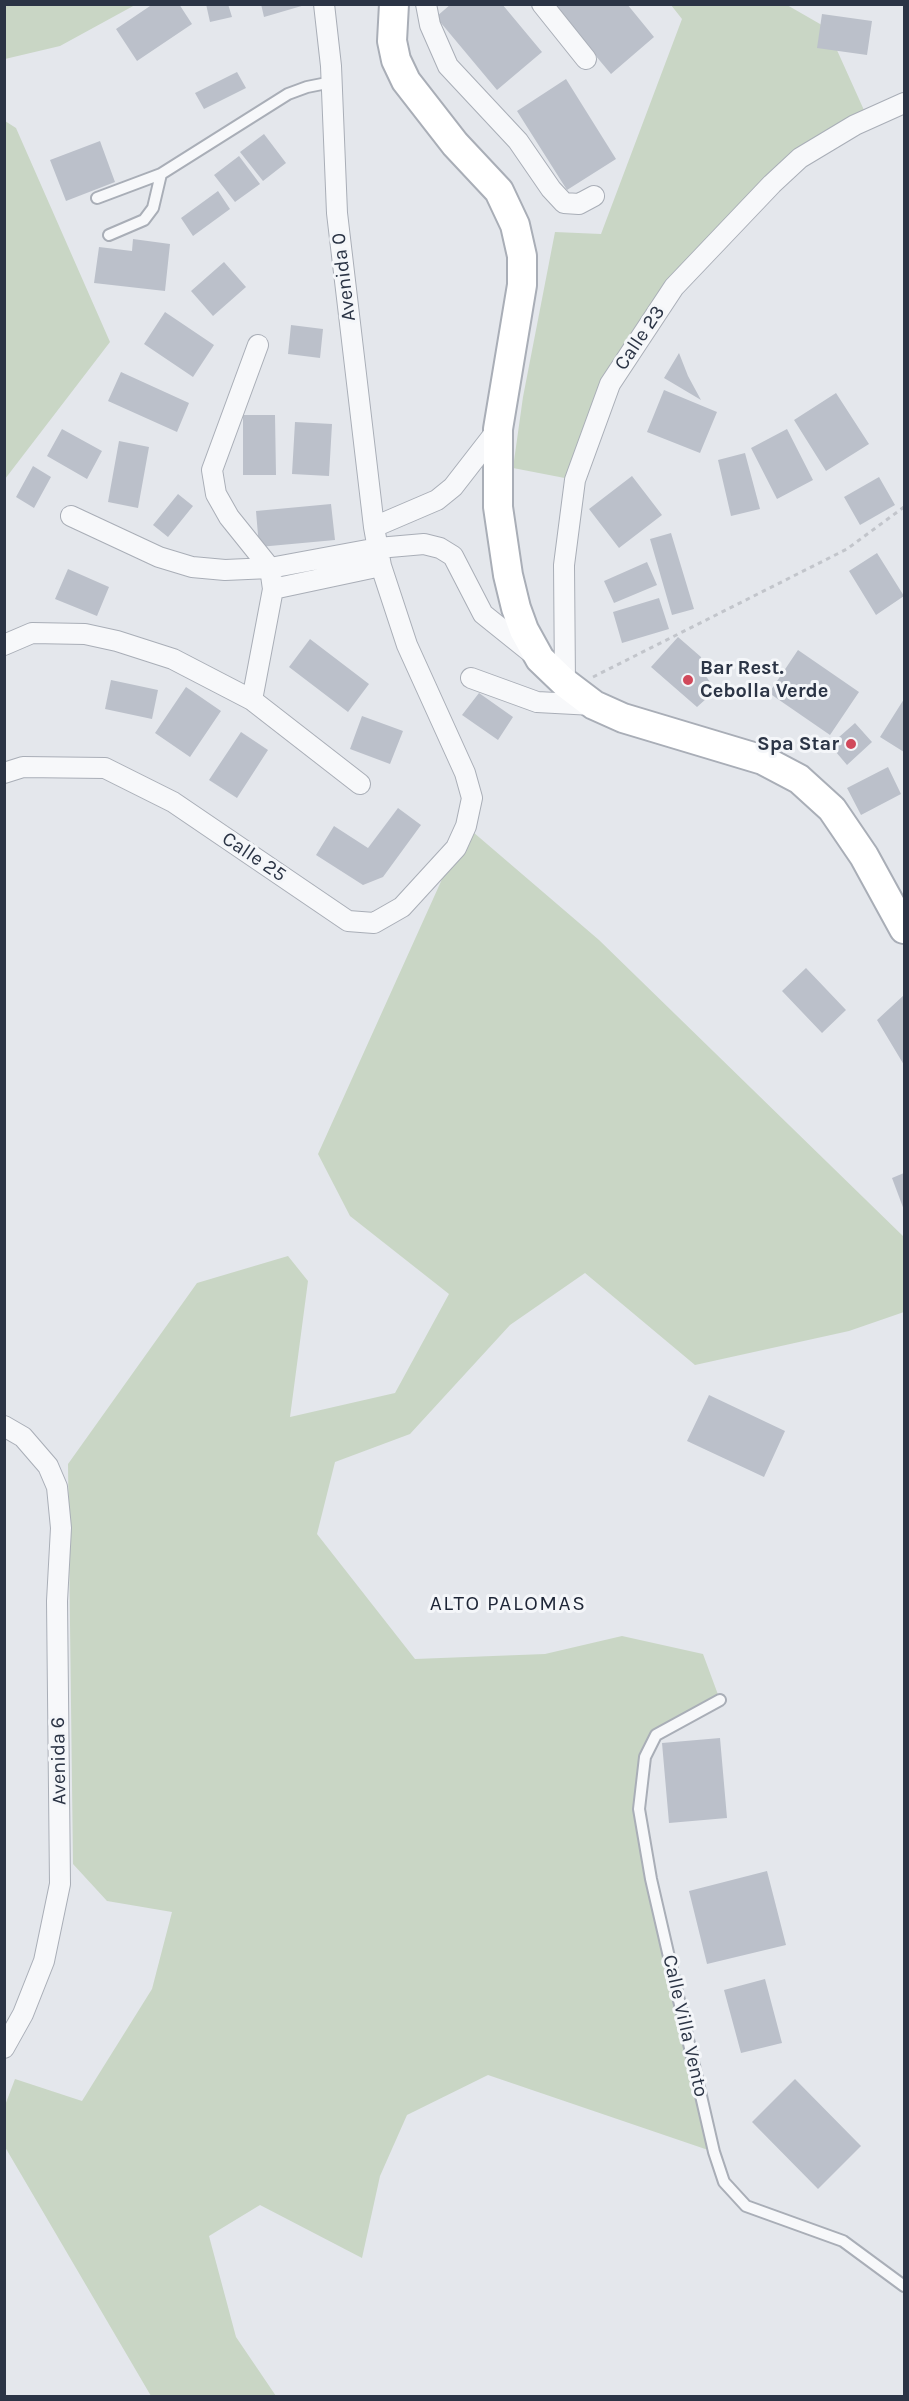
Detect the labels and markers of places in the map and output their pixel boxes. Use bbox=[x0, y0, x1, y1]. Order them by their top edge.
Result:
place label: Bar Rest. Cebolla Verde bbox=[700, 656, 828, 703]
marker: Bar Rest. Cebolla Verde bbox=[681, 673, 695, 687]
place label: Spa Star bbox=[757, 732, 839, 756]
marker: Spa Star bbox=[844, 737, 858, 751]

